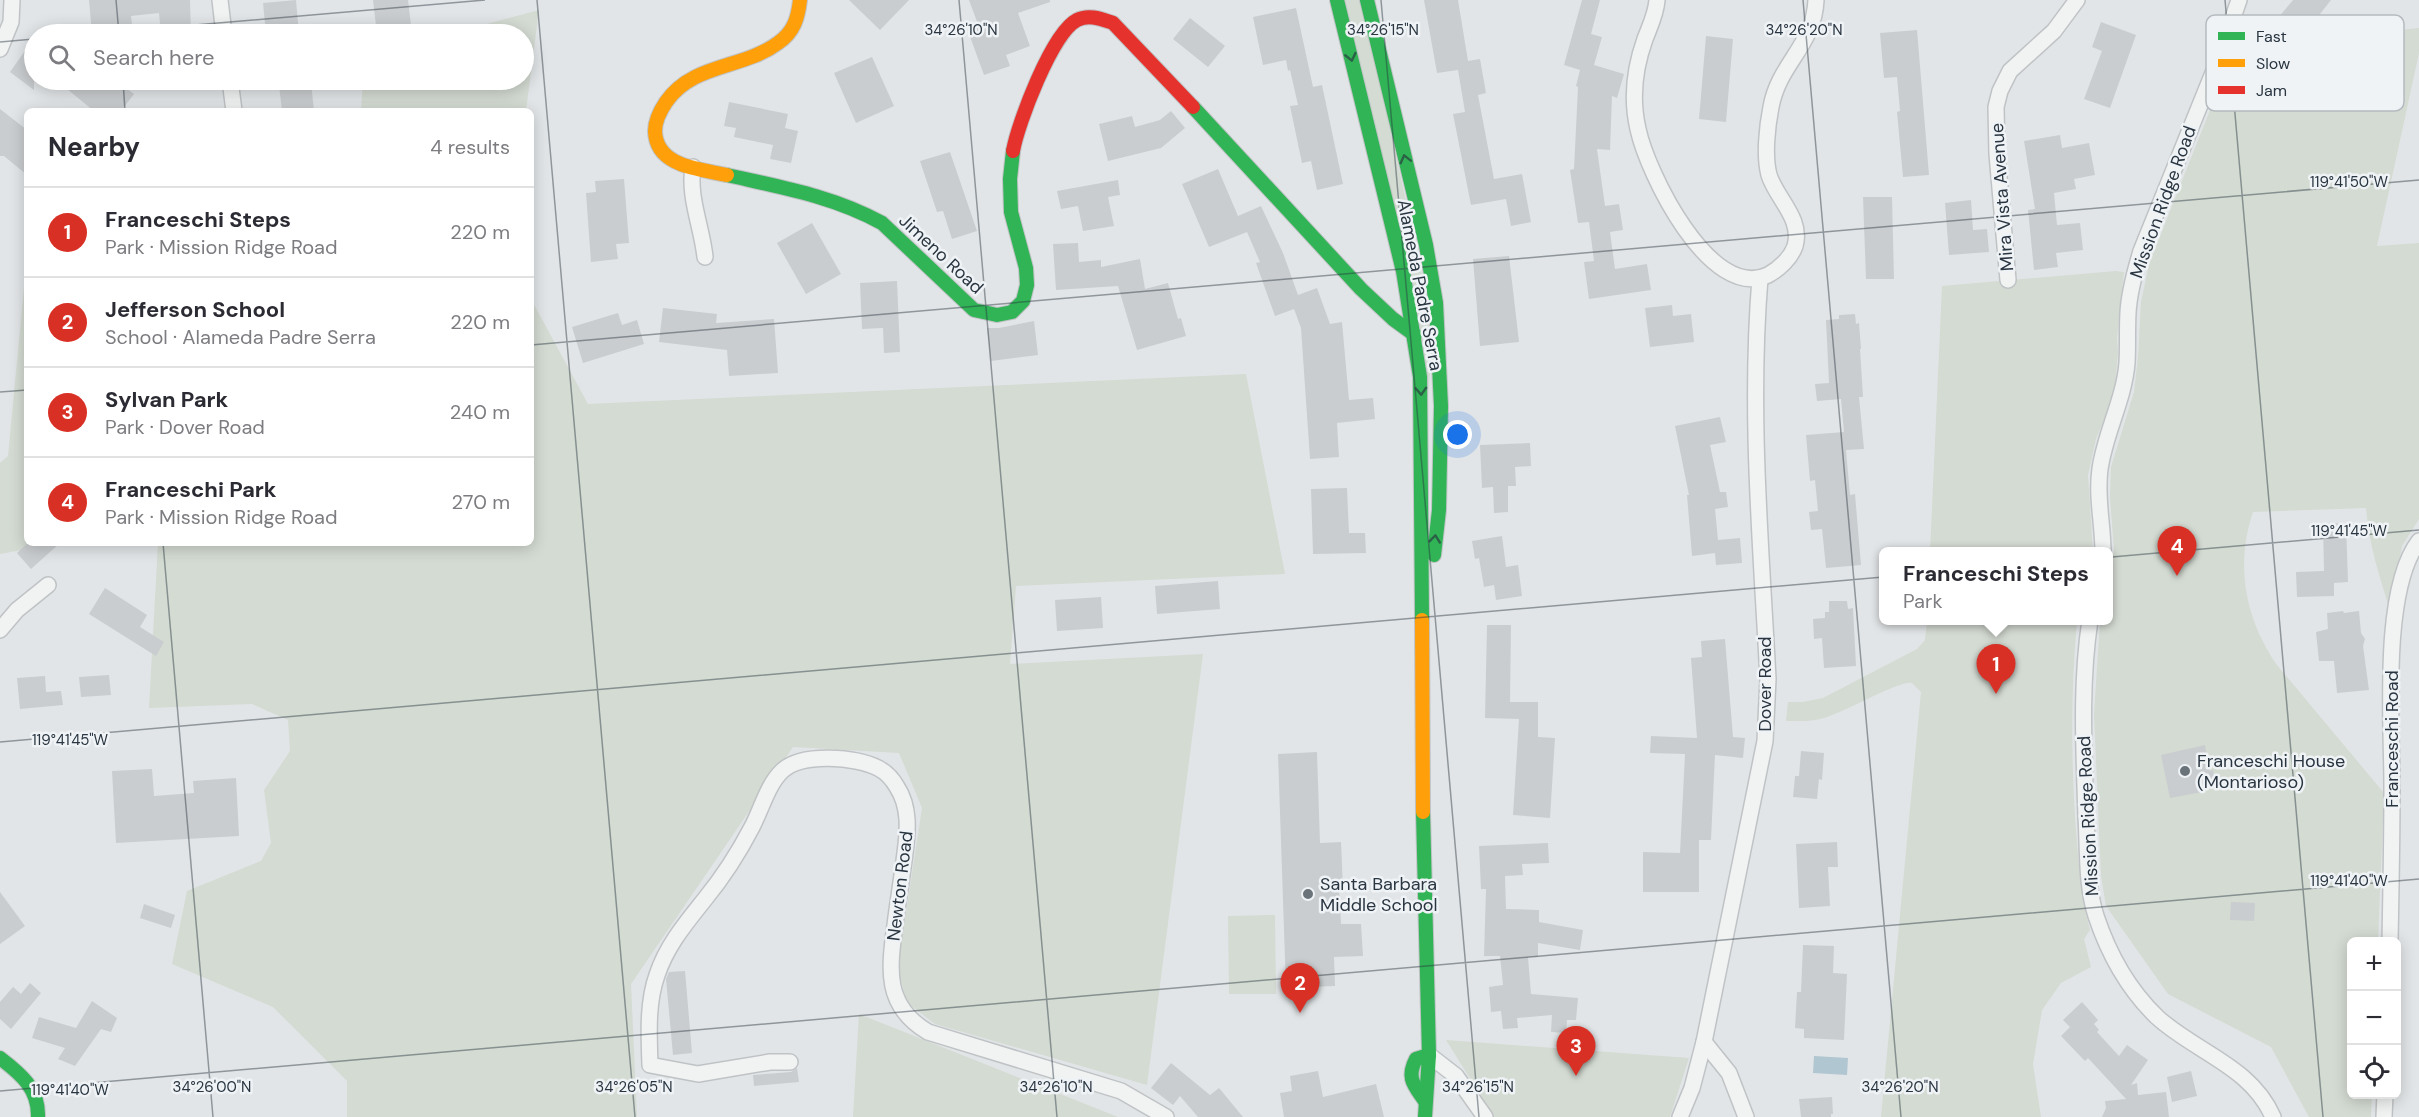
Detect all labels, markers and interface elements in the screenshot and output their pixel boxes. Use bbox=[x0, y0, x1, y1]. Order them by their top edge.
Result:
legend bbox=[2206, 15, 2404, 111]
text: 34°26'10"N bbox=[924, 20, 998, 40]
text: 34°26'15"N bbox=[1347, 20, 1419, 40]
text: 34°26'20"N bbox=[1765, 20, 1843, 40]
search box bbox=[24, 24, 534, 90]
text: Fast bbox=[2256, 26, 2287, 47]
icon: search bbox=[45, 41, 78, 74]
text: Search here bbox=[93, 43, 214, 72]
one-way arrow bbox=[1344, 52, 1357, 62]
text: Slow bbox=[2256, 53, 2290, 74]
text: Jam bbox=[2256, 80, 2287, 101]
street label: Mira Vista Avenue bbox=[1985, 122, 2019, 272]
street label: Mission Ridge Road bbox=[2124, 122, 2202, 282]
text: Nearby bbox=[48, 130, 140, 164]
text: 4 results bbox=[430, 134, 510, 160]
one-way arrow bbox=[1400, 154, 1413, 164]
text: 119°41'50"W bbox=[2310, 172, 2388, 192]
street label: Alameda Padre Serra bbox=[1392, 197, 1448, 373]
text: Franceschi Steps bbox=[105, 205, 291, 234]
street label: Jimeno Road bbox=[894, 209, 988, 299]
text: 1 bbox=[64, 219, 71, 245]
text: 220 m bbox=[450, 219, 510, 245]
text: Park · Mission Ridge Road bbox=[105, 234, 337, 260]
text: Jefferson School bbox=[105, 295, 285, 324]
text: 2 bbox=[62, 309, 73, 335]
text: 220 m bbox=[450, 309, 510, 335]
text: School · Alameda Padre Serra bbox=[105, 324, 376, 350]
text: Sylvan Park bbox=[105, 385, 228, 414]
one-way arrow bbox=[1415, 387, 1427, 396]
text: 3 bbox=[61, 399, 74, 425]
text: 240 m bbox=[450, 399, 510, 425]
text: Park · Dover Road bbox=[105, 414, 265, 440]
your location bbox=[1443, 420, 1472, 449]
text: Franceschi Park bbox=[105, 475, 277, 504]
text: 4 bbox=[61, 489, 74, 515]
text: 270 m bbox=[452, 489, 510, 515]
text: Park · Mission Ridge Road bbox=[105, 504, 337, 530]
text: 119°41'45"W bbox=[2311, 521, 2388, 541]
pin: 4 bbox=[2158, 526, 2196, 576]
one-way arrow bbox=[1429, 535, 1441, 544]
popup bbox=[1879, 547, 2113, 625]
text: Franceschi Steps bbox=[1903, 559, 2089, 588]
text: Park bbox=[1903, 588, 1942, 614]
street label: Dover Road bbox=[1753, 636, 1777, 732]
pin: 1 bbox=[1976, 644, 2016, 694]
street label: Franceschi Road bbox=[2380, 670, 2404, 808]
text: 119°41'45"W bbox=[32, 730, 109, 750]
street label: Mission Ridge Road bbox=[2072, 735, 2104, 897]
place label: Franceschi House (Montarioso) bbox=[2197, 749, 2345, 794]
marker: Franceschi House (Montarioso) bbox=[2178, 764, 2192, 778]
street label: Newton Road bbox=[881, 830, 919, 942]
text: 119°41'40"W bbox=[2310, 871, 2388, 891]
place label: Santa Barbara Middle School bbox=[1320, 872, 1438, 917]
marker: Santa Barbara Middle School bbox=[1301, 887, 1315, 901]
map controls bbox=[2347, 937, 2401, 1099]
button: + bbox=[2347, 937, 2401, 991]
pin: 2 bbox=[1280, 964, 1320, 1013]
button: − bbox=[2347, 991, 2401, 1045]
pin: 3 bbox=[1556, 1026, 1596, 1076]
button: locate bbox=[2347, 1045, 2401, 1099]
text: 34°26'00"N bbox=[173, 1077, 251, 1097]
text: 34°26'05"N bbox=[595, 1077, 673, 1097]
text: 34°26'10"N bbox=[1019, 1077, 1093, 1097]
text: 34°26'15"N bbox=[1442, 1077, 1514, 1097]
text: 34°26'20"N bbox=[1861, 1077, 1939, 1097]
text: 119°41'40"W bbox=[31, 1080, 109, 1100]

